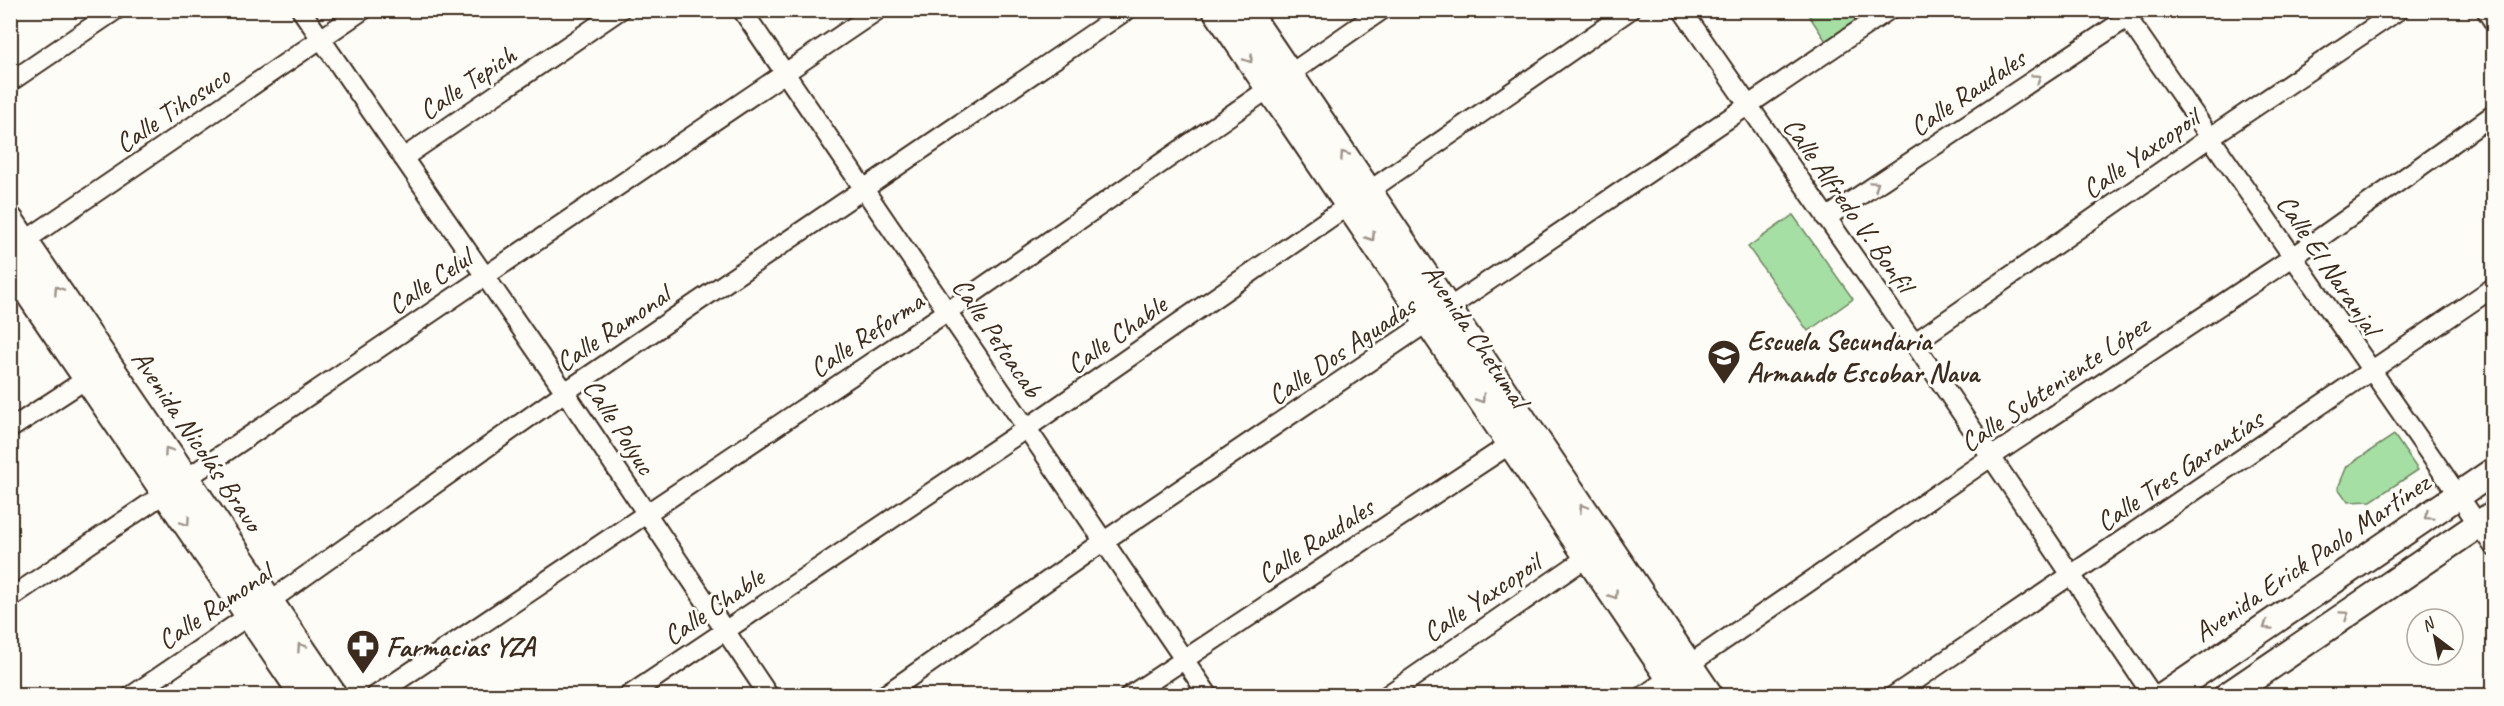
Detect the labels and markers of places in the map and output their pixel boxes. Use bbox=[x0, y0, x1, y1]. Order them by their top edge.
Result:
place label: Escuela Secundaria Armando Escobar Nava bbox=[1747, 323, 1981, 390]
school or university icon: Escuela Secundaria Armando Escobar Nava bbox=[1706, 338, 1742, 385]
pharmacy icon: Farmacias YZA bbox=[345, 628, 381, 675]
place label: Farmacias YZA bbox=[386, 629, 536, 664]

